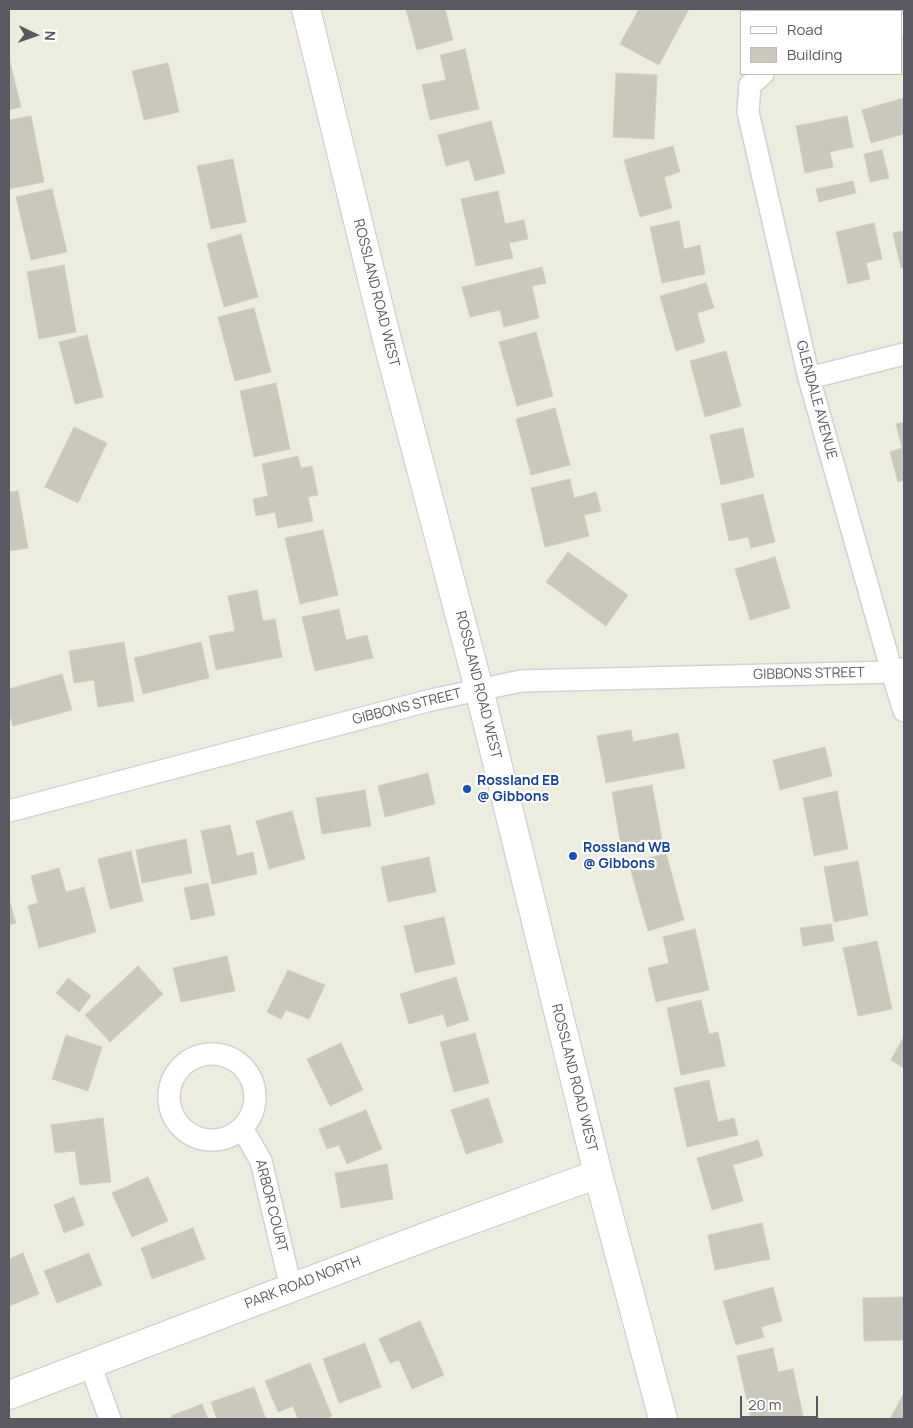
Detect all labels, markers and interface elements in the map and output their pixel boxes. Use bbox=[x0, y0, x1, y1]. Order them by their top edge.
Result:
north arrow bbox=[10, 10, 60, 60]
legend bbox=[740, 10, 903, 75]
text: Road bbox=[787, 19, 823, 40]
text: N bbox=[41, 30, 60, 41]
text: Building bbox=[787, 44, 842, 65]
street label: ROSSLAND ROAD WEST bbox=[350, 217, 402, 369]
street label: GLENDALE AVENUE bbox=[792, 339, 840, 461]
street label: ROSSLAND ROAD WEST bbox=[452, 609, 504, 761]
street label: GIBBONS STREET bbox=[753, 665, 865, 683]
street label: GIBBONS STREET bbox=[351, 685, 463, 729]
place label: Rossland EB @ Gibbons bbox=[477, 773, 559, 806]
marker: Rossland EB @ Gibbons bbox=[461, 783, 473, 795]
place label: Rossland WB @ Gibbons bbox=[583, 840, 670, 872]
marker: Rossland WB @ Gibbons bbox=[567, 850, 579, 862]
street label: ROSSLAND ROAD WEST bbox=[548, 1002, 600, 1154]
street label: ARBOR COURT bbox=[251, 1158, 291, 1254]
street label: PARK ROAD NORTH bbox=[243, 1253, 363, 1313]
scale bar bbox=[743, 1386, 820, 1418]
text: 20 m bbox=[748, 1394, 781, 1415]

